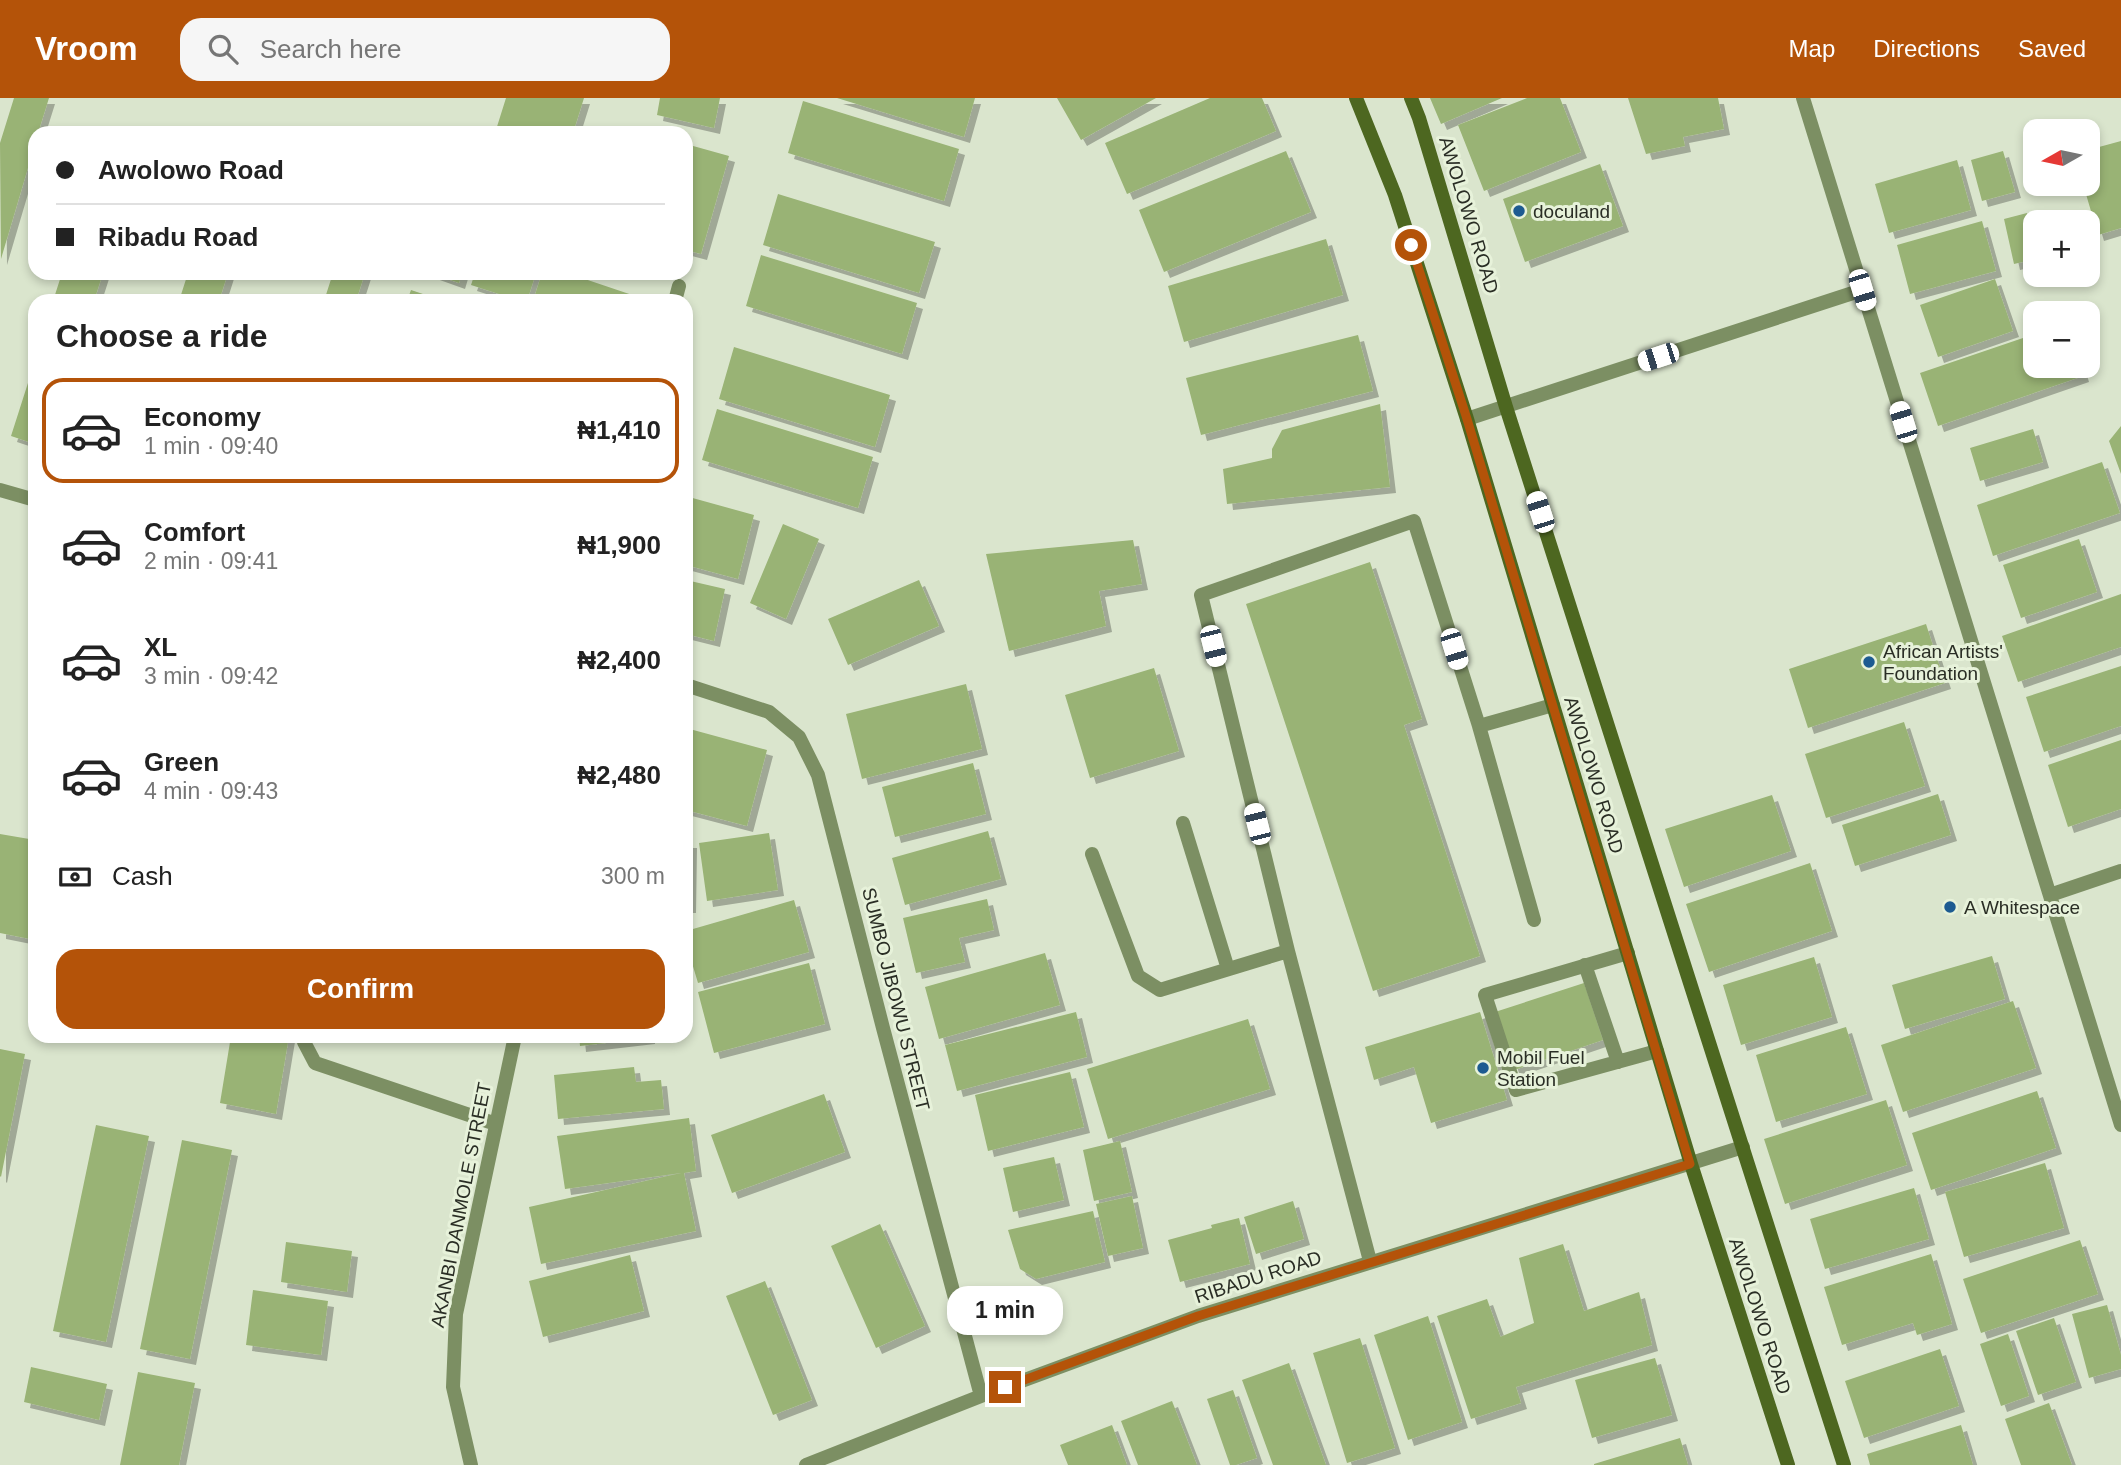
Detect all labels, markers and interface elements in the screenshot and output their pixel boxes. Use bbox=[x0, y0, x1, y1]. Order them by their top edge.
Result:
search box bbox=[180, 18, 670, 81]
text: Vroom bbox=[35, 30, 138, 67]
icon: search bbox=[204, 30, 242, 68]
text: Search here bbox=[260, 34, 401, 64]
text: Map bbox=[1789, 35, 1835, 62]
text: Directions bbox=[1873, 35, 1980, 62]
text: Saved bbox=[2018, 35, 2086, 62]
north arrow bbox=[2023, 119, 2100, 196]
map controls bbox=[2023, 119, 2100, 378]
street label: AWOLOWO ROAD bbox=[1435, 134, 1503, 296]
text: Awolowo Road bbox=[98, 155, 284, 185]
place label: doculand bbox=[1533, 201, 1610, 222]
marker: doculand bbox=[1511, 203, 1527, 219]
button: + bbox=[2023, 210, 2100, 287]
text: Ribadu Road bbox=[98, 222, 258, 252]
route start bbox=[1395, 229, 1427, 261]
car bbox=[1846, 267, 1879, 313]
button: − bbox=[2023, 301, 2100, 378]
text: Choose a ride bbox=[56, 318, 268, 354]
car bbox=[1635, 341, 1682, 373]
icon: car bbox=[60, 399, 123, 462]
car bbox=[1887, 399, 1920, 445]
text: Economy bbox=[144, 402, 261, 432]
text: ₦1,410 bbox=[577, 415, 661, 445]
text: 1 min · 09:40 bbox=[144, 433, 278, 459]
car bbox=[1524, 489, 1557, 535]
icon: car bbox=[60, 514, 123, 577]
text: Comfort bbox=[144, 517, 245, 547]
text: ₦1,900 bbox=[577, 530, 661, 560]
text: 2 min · 09:41 bbox=[144, 548, 278, 574]
car bbox=[1198, 623, 1229, 669]
car bbox=[1438, 626, 1471, 672]
icon: car bbox=[60, 629, 123, 692]
text: XL bbox=[144, 632, 177, 662]
place label: African Artists' Foundation bbox=[1883, 641, 2003, 684]
text: ₦2,400 bbox=[577, 645, 661, 675]
marker: African Artists' Foundation bbox=[1861, 654, 1877, 670]
text: 3 min · 09:42 bbox=[144, 663, 278, 689]
street label: AWOLOWO ROAD bbox=[1560, 694, 1628, 856]
icon: car bbox=[60, 744, 123, 807]
text: Green bbox=[144, 747, 219, 777]
text: ₦2,480 bbox=[577, 760, 661, 790]
text: 4 min · 09:43 bbox=[144, 778, 278, 804]
car bbox=[1242, 801, 1273, 847]
icon: cash bbox=[56, 858, 94, 896]
text: Cash bbox=[112, 861, 173, 891]
text: 300 m bbox=[601, 863, 665, 889]
street label: SUMBO JIBOWU STREET bbox=[858, 885, 934, 1113]
place label: A Whitespace bbox=[1964, 897, 2080, 918]
marker: A Whitespace bbox=[1942, 899, 1958, 915]
button: Confirm bbox=[56, 949, 665, 1029]
place label: Mobil Fuel Station bbox=[1497, 1047, 1585, 1090]
marker: Mobil Fuel Station bbox=[1475, 1060, 1491, 1076]
street label: AKANBI DANMOLE STREET bbox=[427, 1080, 495, 1329]
street label: AWOLOWO ROAD bbox=[1725, 1235, 1795, 1397]
street label: RIBADU ROAD bbox=[1192, 1247, 1324, 1307]
callout: 1 min bbox=[947, 1286, 1063, 1334]
text: 1 min bbox=[975, 1297, 1035, 1323]
route end bbox=[989, 1371, 1021, 1403]

